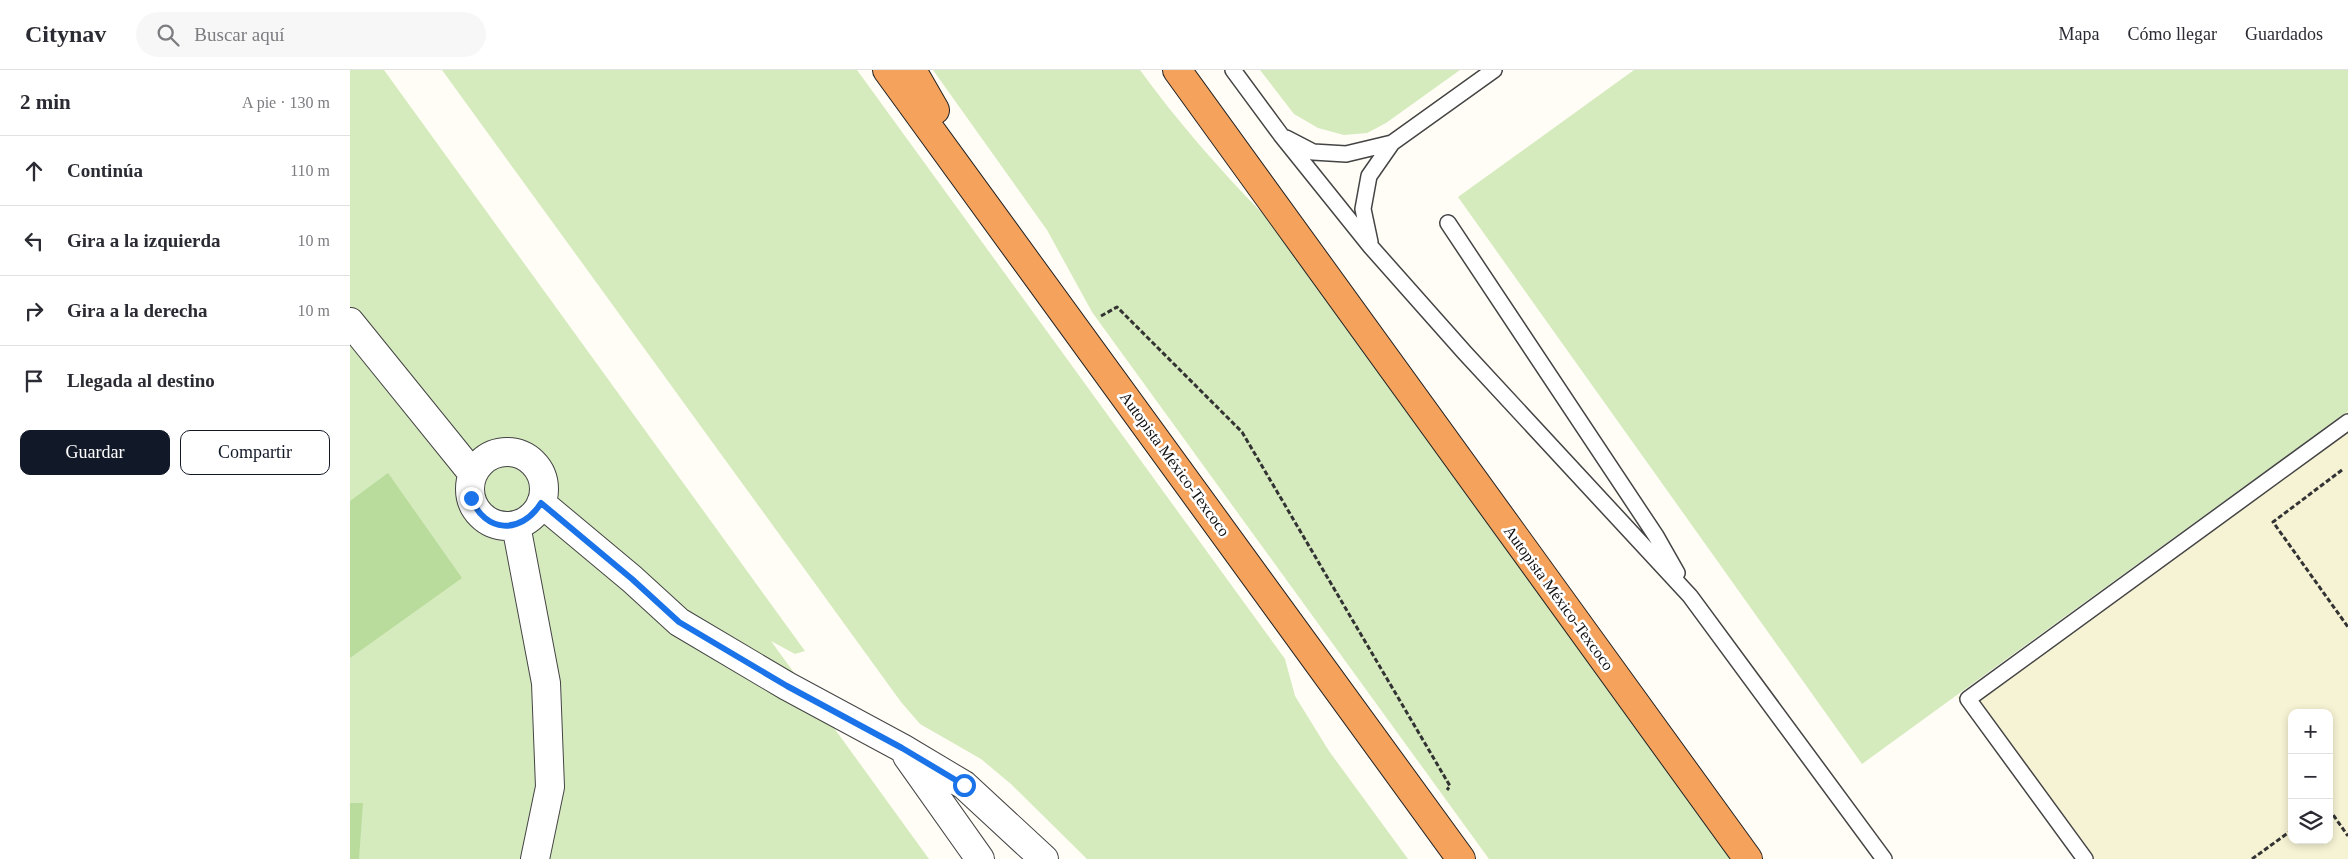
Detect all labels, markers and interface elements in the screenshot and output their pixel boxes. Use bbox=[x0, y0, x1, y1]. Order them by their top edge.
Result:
search box bbox=[136, 12, 486, 57]
text: Citynav bbox=[25, 21, 106, 47]
icon: search bbox=[154, 21, 182, 49]
text: Buscar aquí bbox=[194, 24, 285, 45]
text: Mapa bbox=[2059, 24, 2100, 44]
text: Cómo llegar bbox=[2128, 24, 2217, 44]
text: Guardados bbox=[2245, 24, 2323, 44]
text: 2 min bbox=[20, 90, 71, 114]
text: A pie · 130 m bbox=[242, 94, 330, 111]
icon: ahead bbox=[20, 157, 48, 185]
text: Continúa bbox=[67, 160, 143, 181]
text: 110 m bbox=[290, 162, 330, 179]
icon: left bbox=[20, 227, 48, 255]
text: Gira a la izquierda bbox=[67, 230, 221, 251]
text: 10 m bbox=[298, 232, 330, 249]
icon: right bbox=[20, 297, 48, 325]
text: Gira a la derecha bbox=[67, 300, 208, 321]
text: 10 m bbox=[298, 302, 330, 319]
icon: arrive bbox=[20, 367, 48, 395]
text: Llegada al destino bbox=[67, 370, 215, 391]
street label: Autopista México-Texcoco bbox=[1116, 388, 1233, 540]
button: Guardar bbox=[20, 430, 170, 475]
button: Compartir bbox=[180, 430, 330, 475]
route end bbox=[460, 487, 483, 510]
street label: Autopista México-Texcoco bbox=[1500, 522, 1617, 674]
map controls bbox=[2288, 709, 2333, 844]
button: + bbox=[2288, 709, 2333, 754]
button: − bbox=[2288, 754, 2333, 799]
route start bbox=[953, 774, 976, 797]
button: layers bbox=[2288, 799, 2333, 844]

